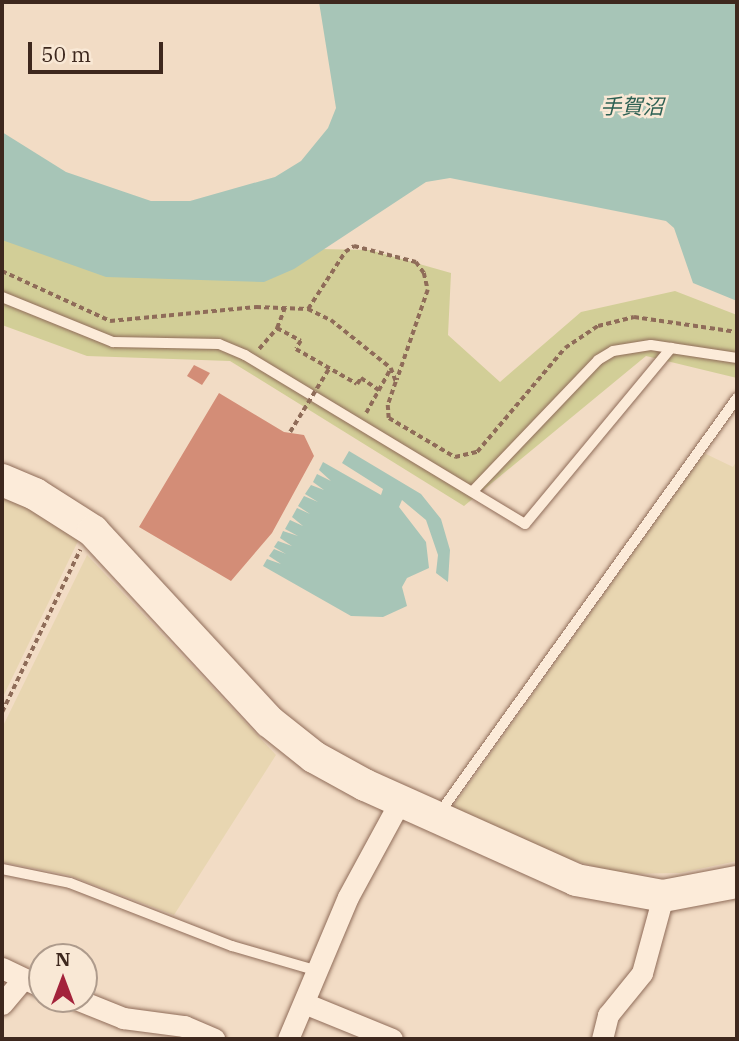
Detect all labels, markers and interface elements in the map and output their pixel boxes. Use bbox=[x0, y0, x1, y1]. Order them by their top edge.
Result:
scale bar bbox=[32, 28, 166, 72]
text: 50 m bbox=[41, 40, 91, 68]
water label: 手賀沼 bbox=[601, 93, 663, 119]
north arrow bbox=[28, 943, 98, 1013]
text: N bbox=[55, 947, 71, 971]

